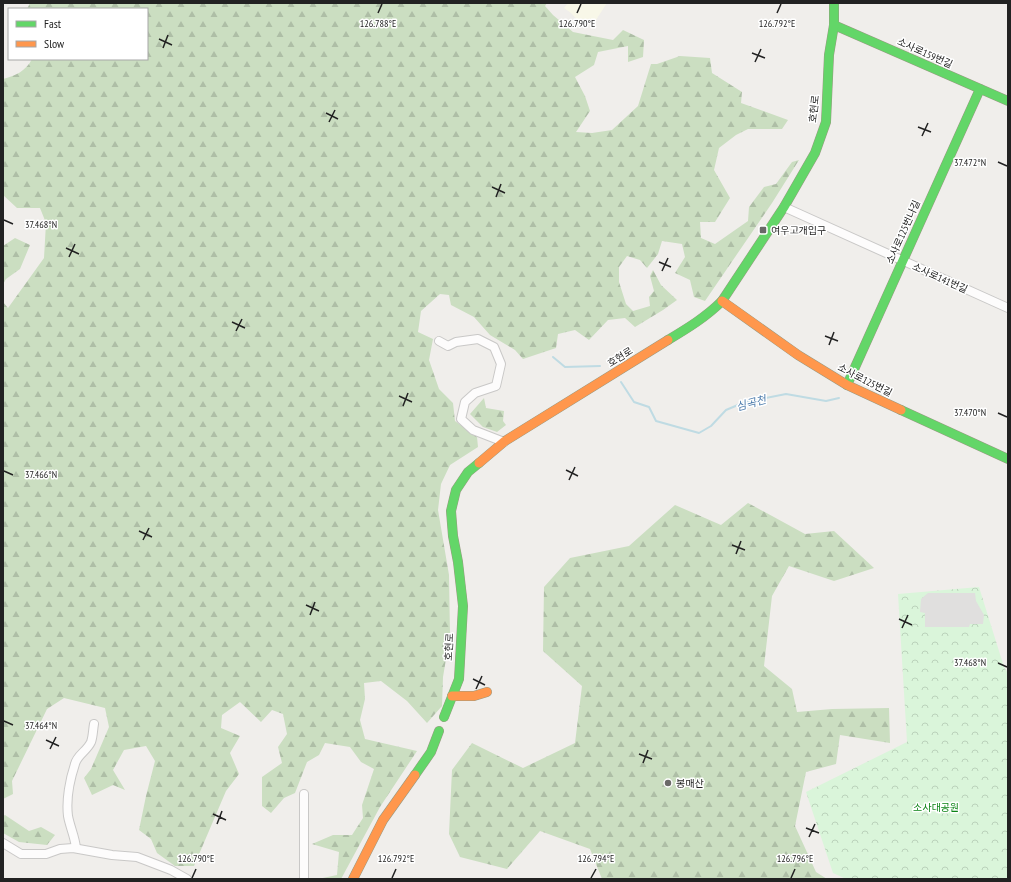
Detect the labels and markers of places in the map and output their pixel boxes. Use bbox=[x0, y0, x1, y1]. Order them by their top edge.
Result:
place label: 여우고개입구 bbox=[771, 224, 826, 237]
marker: 여우고개입구 bbox=[758, 225, 768, 235]
place label: 봉매산 bbox=[676, 777, 704, 790]
marker: 봉매산 bbox=[663, 778, 673, 788]

